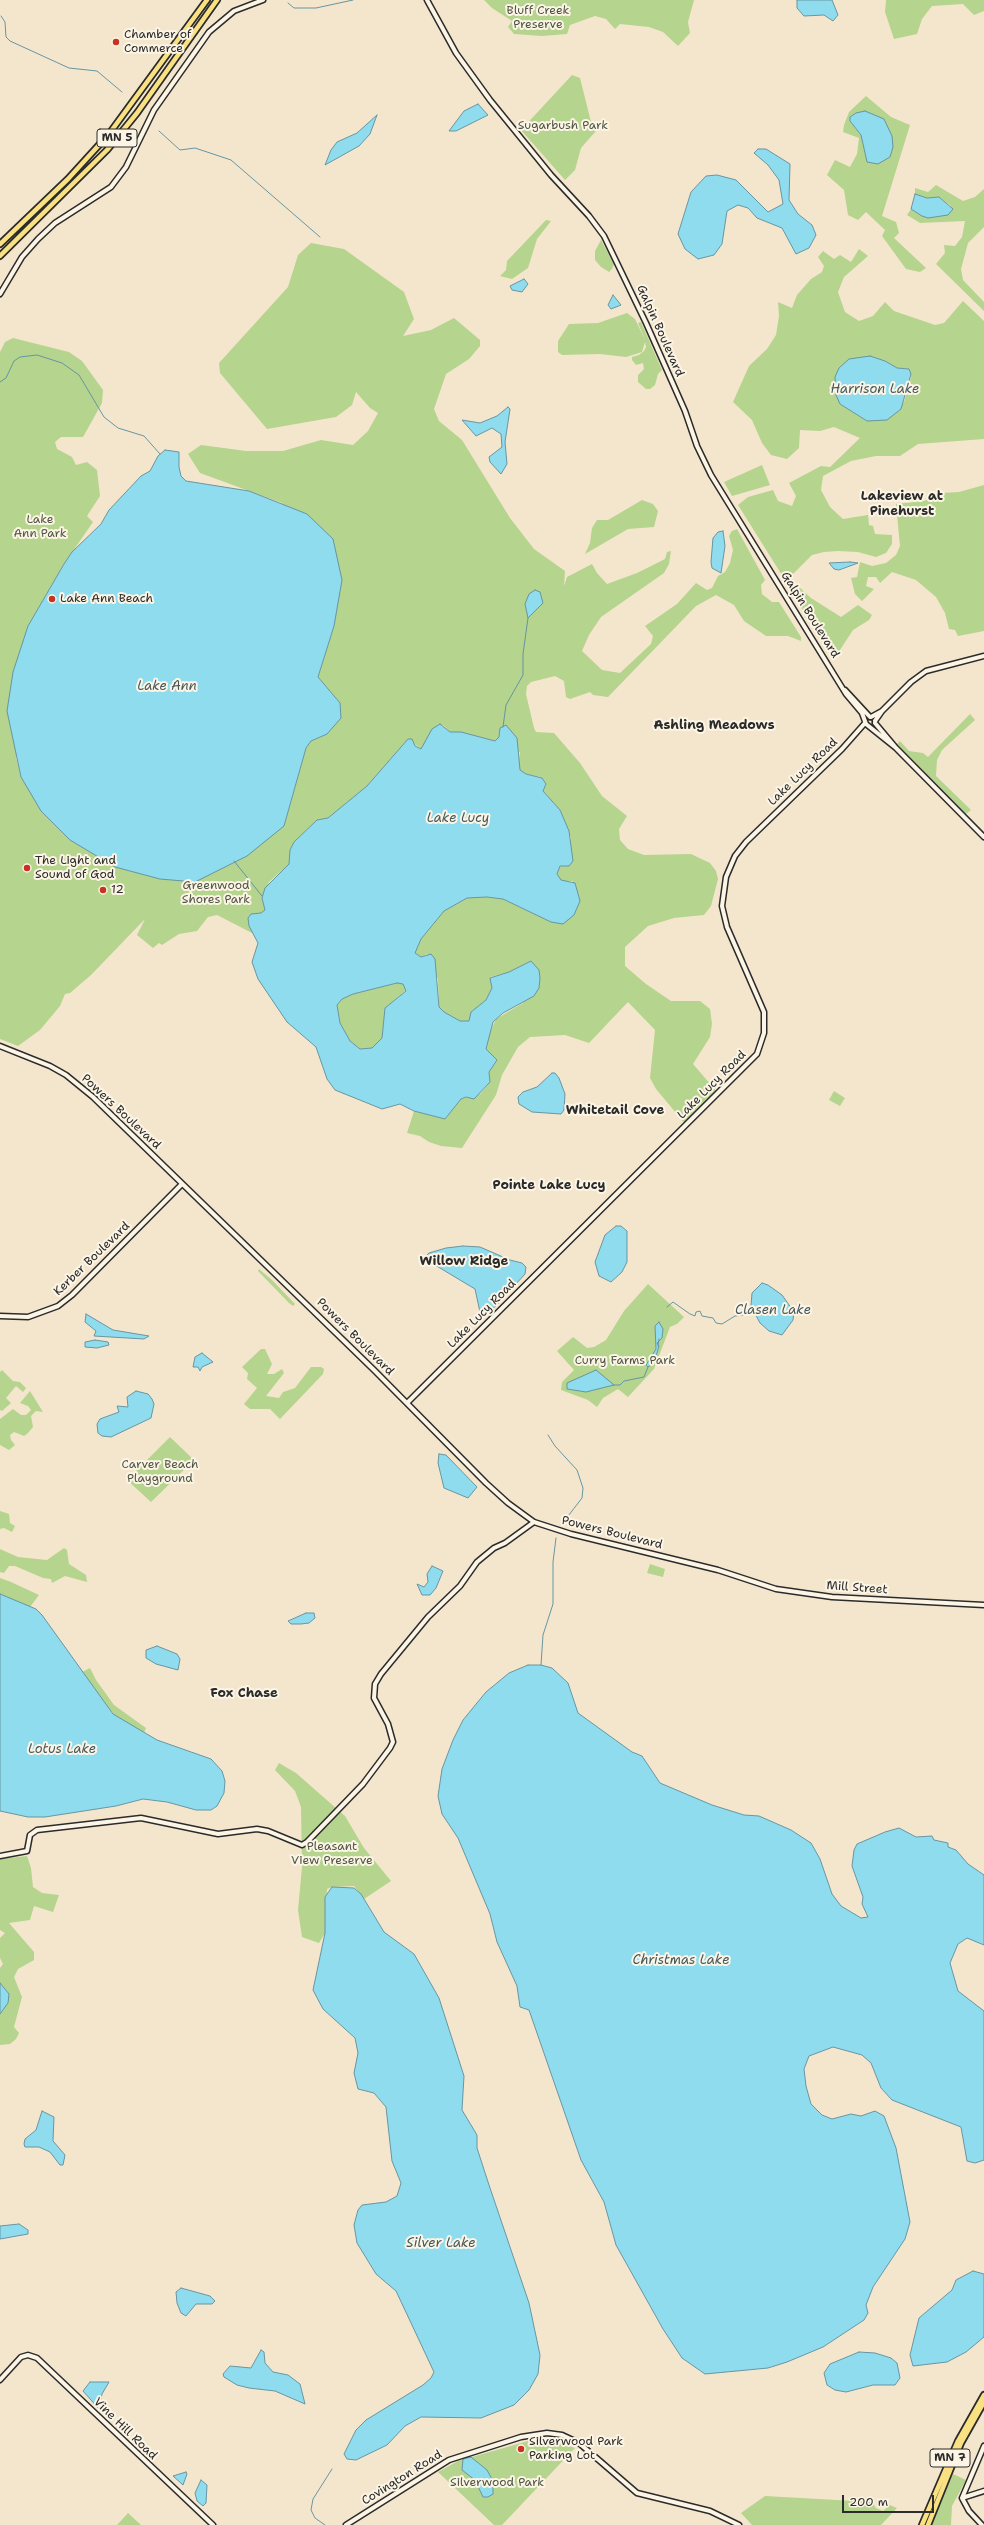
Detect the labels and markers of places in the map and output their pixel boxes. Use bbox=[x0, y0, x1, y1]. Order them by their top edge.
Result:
place label: Chamber of Commerce bbox=[124, 28, 191, 56]
marker: Chamber of Commerce bbox=[111, 37, 121, 47]
place label: Lake Ann Beach bbox=[60, 592, 153, 606]
marker: Lake Ann Beach bbox=[47, 594, 57, 604]
place label: The Light and Sound of God bbox=[35, 854, 116, 882]
marker: The Light and Sound of God bbox=[22, 863, 32, 873]
place label: 12 bbox=[111, 883, 124, 897]
marker: 12 bbox=[98, 885, 108, 895]
place label: Silverwood Park Parking Lot bbox=[529, 2435, 623, 2463]
marker: Silverwood Park Parking Lot bbox=[516, 2444, 526, 2454]

